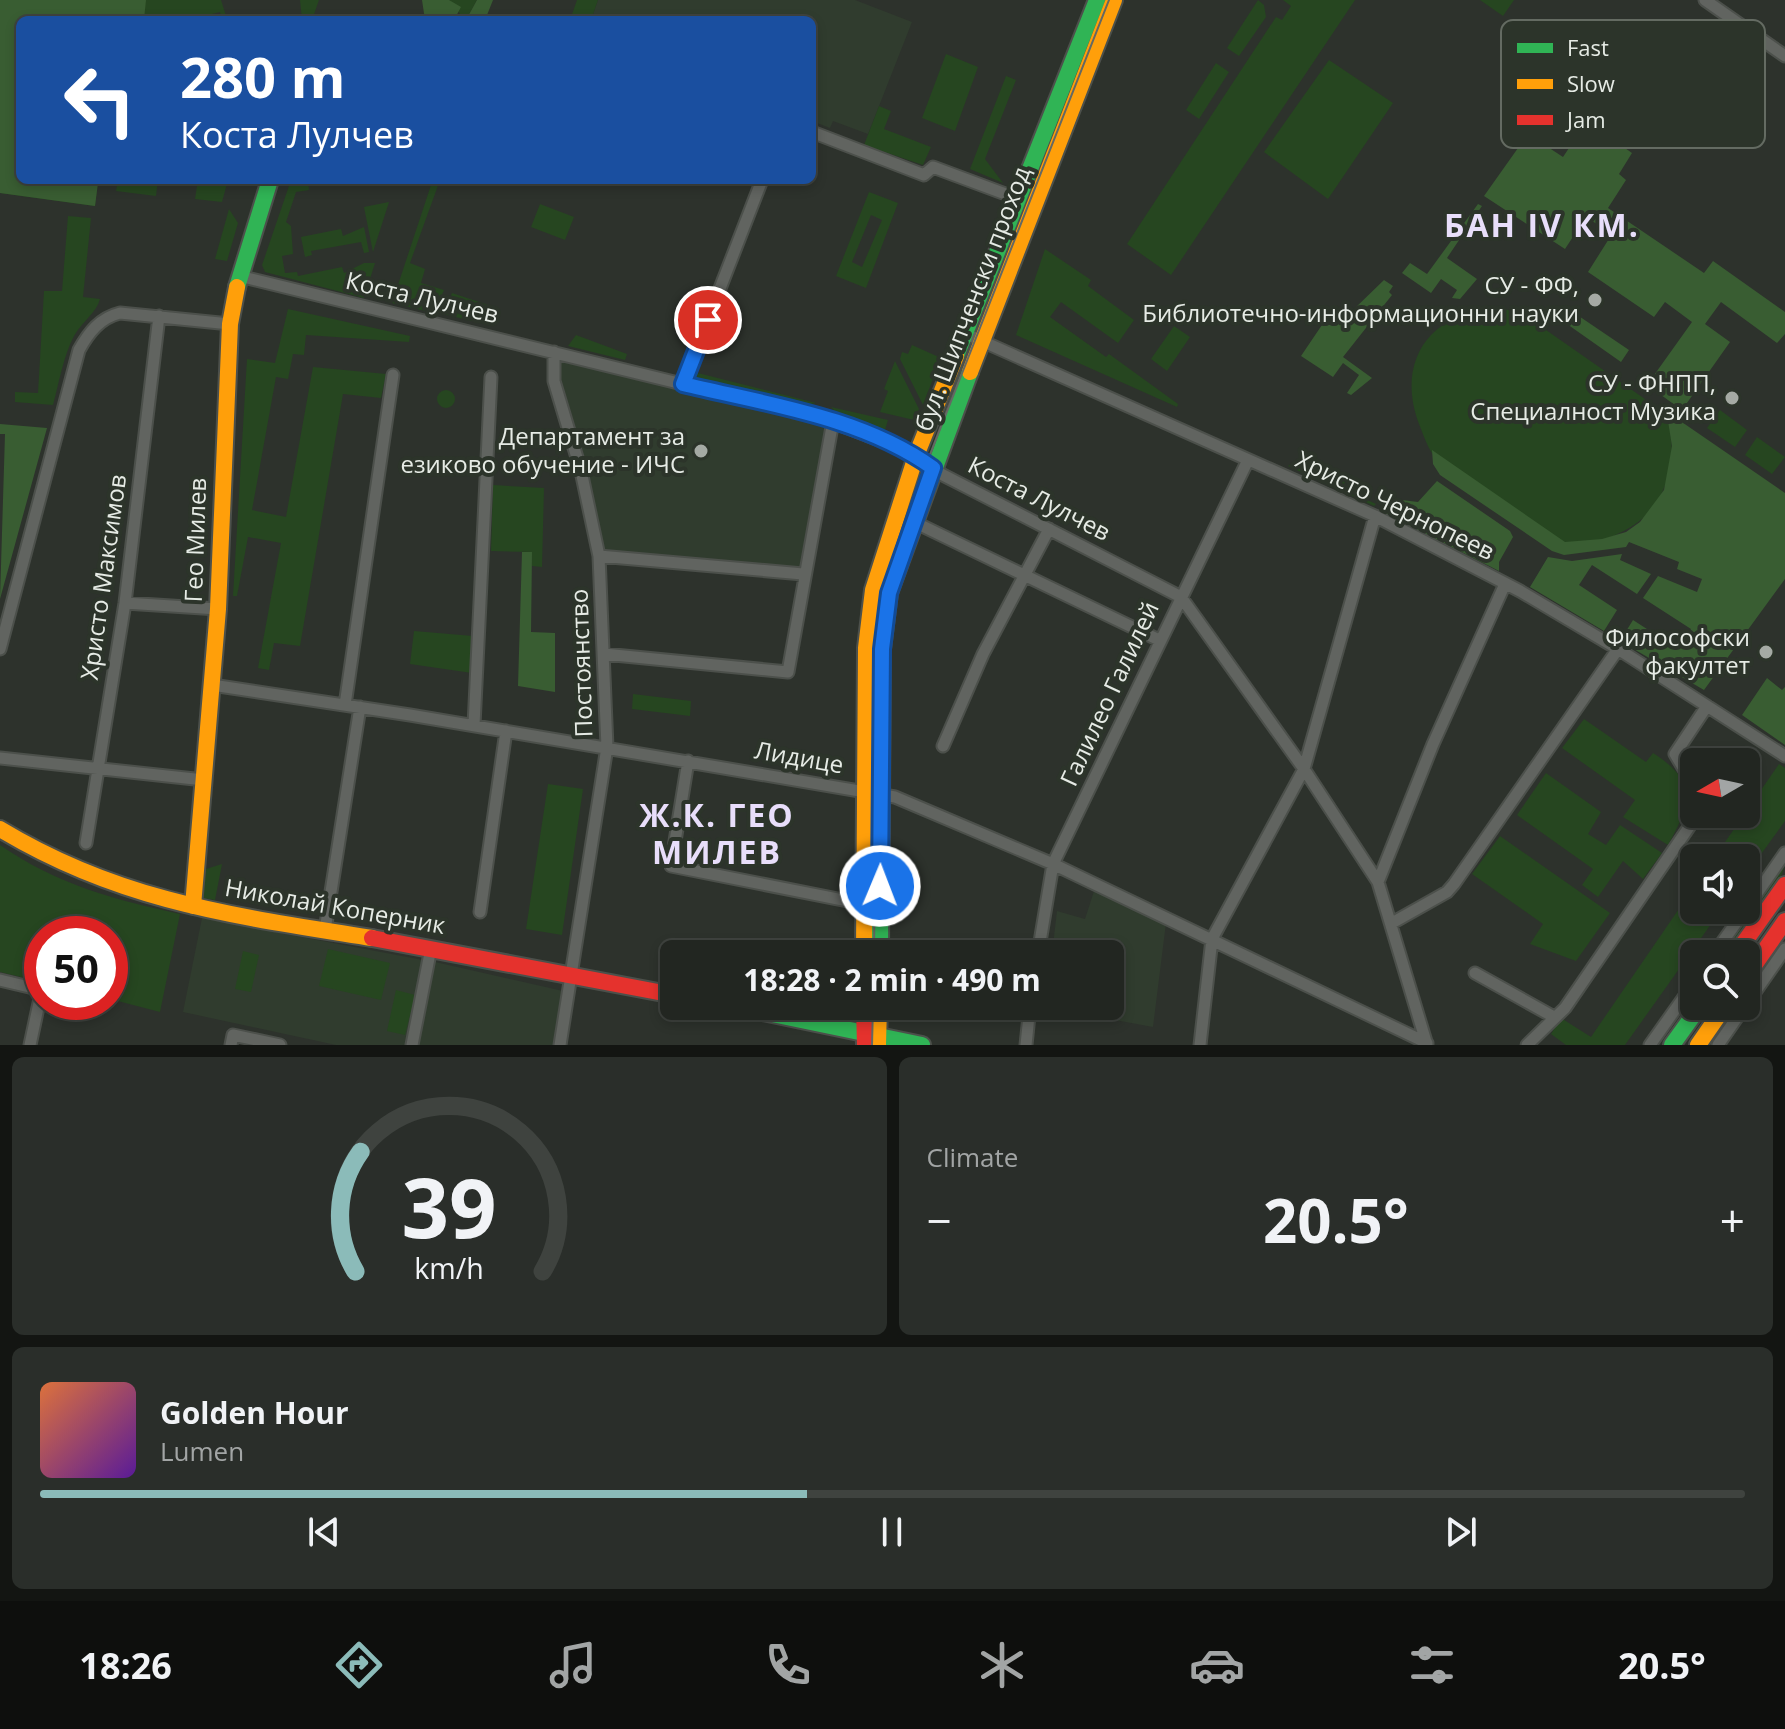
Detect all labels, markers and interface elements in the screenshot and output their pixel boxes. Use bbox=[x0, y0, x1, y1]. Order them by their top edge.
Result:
legend bbox=[1501, 20, 1765, 148]
text: Fast bbox=[1567, 32, 1609, 62]
text: 280 m bbox=[180, 38, 346, 114]
icon: left bbox=[48, 48, 152, 152]
text: Slow bbox=[1567, 68, 1615, 98]
text: Jam bbox=[1565, 104, 1606, 134]
text: Коста Лулчев bbox=[180, 110, 414, 159]
street label: бул. Шипченски проход bbox=[906, 161, 1037, 435]
district label: БАН IV КМ. bbox=[1444, 203, 1640, 246]
street label: Коста Лулчев bbox=[343, 263, 502, 330]
place label: СУ - ФФ, Библиотечно-информационни науки bbox=[1142, 268, 1579, 329]
pin bbox=[674, 286, 742, 354]
marker: СУ - ФФ, Библиотечно-информационни науки bbox=[1586, 291, 1604, 309]
icon: arrive bbox=[686, 298, 730, 342]
place label: СУ - ФНПП, Специалност Музика bbox=[1470, 366, 1716, 427]
marker: СУ - ФНПП, Специалност Музика bbox=[1723, 389, 1741, 407]
place label: Департамент за езиково обучение - ИЧС bbox=[400, 419, 685, 480]
marker: Департамент за езиково обучение - ИЧС bbox=[692, 442, 710, 460]
street label: Христо Чернопеев bbox=[1291, 442, 1501, 567]
street label: Коста Лулчев bbox=[963, 448, 1117, 548]
street label: Христо Максимов bbox=[72, 472, 133, 682]
street label: Гео Милев bbox=[176, 477, 213, 603]
street label: Постоянство bbox=[561, 588, 600, 738]
street label: Галилео Галилей bbox=[1051, 596, 1166, 791]
place label: Философски факултет bbox=[1605, 620, 1750, 681]
marker: Философски факултет bbox=[1757, 643, 1775, 661]
street label: Лидице bbox=[752, 732, 846, 781]
north arrow bbox=[1680, 748, 1760, 828]
map controls bbox=[1680, 748, 1760, 1020]
district label: Ж.К. ГЕО МИЛЕВ bbox=[639, 793, 795, 873]
position arrow bbox=[838, 844, 922, 928]
button: sound bbox=[1680, 844, 1760, 924]
street label: Николай Коперник bbox=[222, 870, 449, 941]
speed limit sign: 50 bbox=[24, 916, 128, 1020]
button: search bbox=[1680, 940, 1760, 1020]
text: 18:28 · 2 min · 490 m bbox=[743, 959, 1041, 1000]
text: Climate bbox=[927, 1139, 1018, 1175]
text: 39 bbox=[402, 1149, 497, 1262]
text: 20.5° bbox=[1263, 1179, 1409, 1261]
text: − bbox=[927, 1190, 952, 1250]
text: + bbox=[1720, 1190, 1745, 1250]
text: km/h bbox=[415, 1248, 484, 1287]
text: Golden Hour bbox=[160, 1392, 349, 1433]
text: Lumen bbox=[160, 1433, 244, 1469]
icon: previous bbox=[302, 1510, 346, 1554]
icon: pause bbox=[870, 1510, 914, 1554]
icon: next bbox=[1439, 1510, 1483, 1554]
icon: directions bbox=[331, 1637, 387, 1693]
icon: music bbox=[545, 1637, 601, 1693]
icon: phone bbox=[760, 1637, 816, 1693]
icon: climate bbox=[974, 1637, 1030, 1693]
icon: car bbox=[1189, 1637, 1245, 1693]
icon: filters bbox=[1404, 1637, 1460, 1693]
text: 18:26 bbox=[79, 1641, 172, 1690]
text: 20.5° bbox=[1618, 1641, 1706, 1690]

